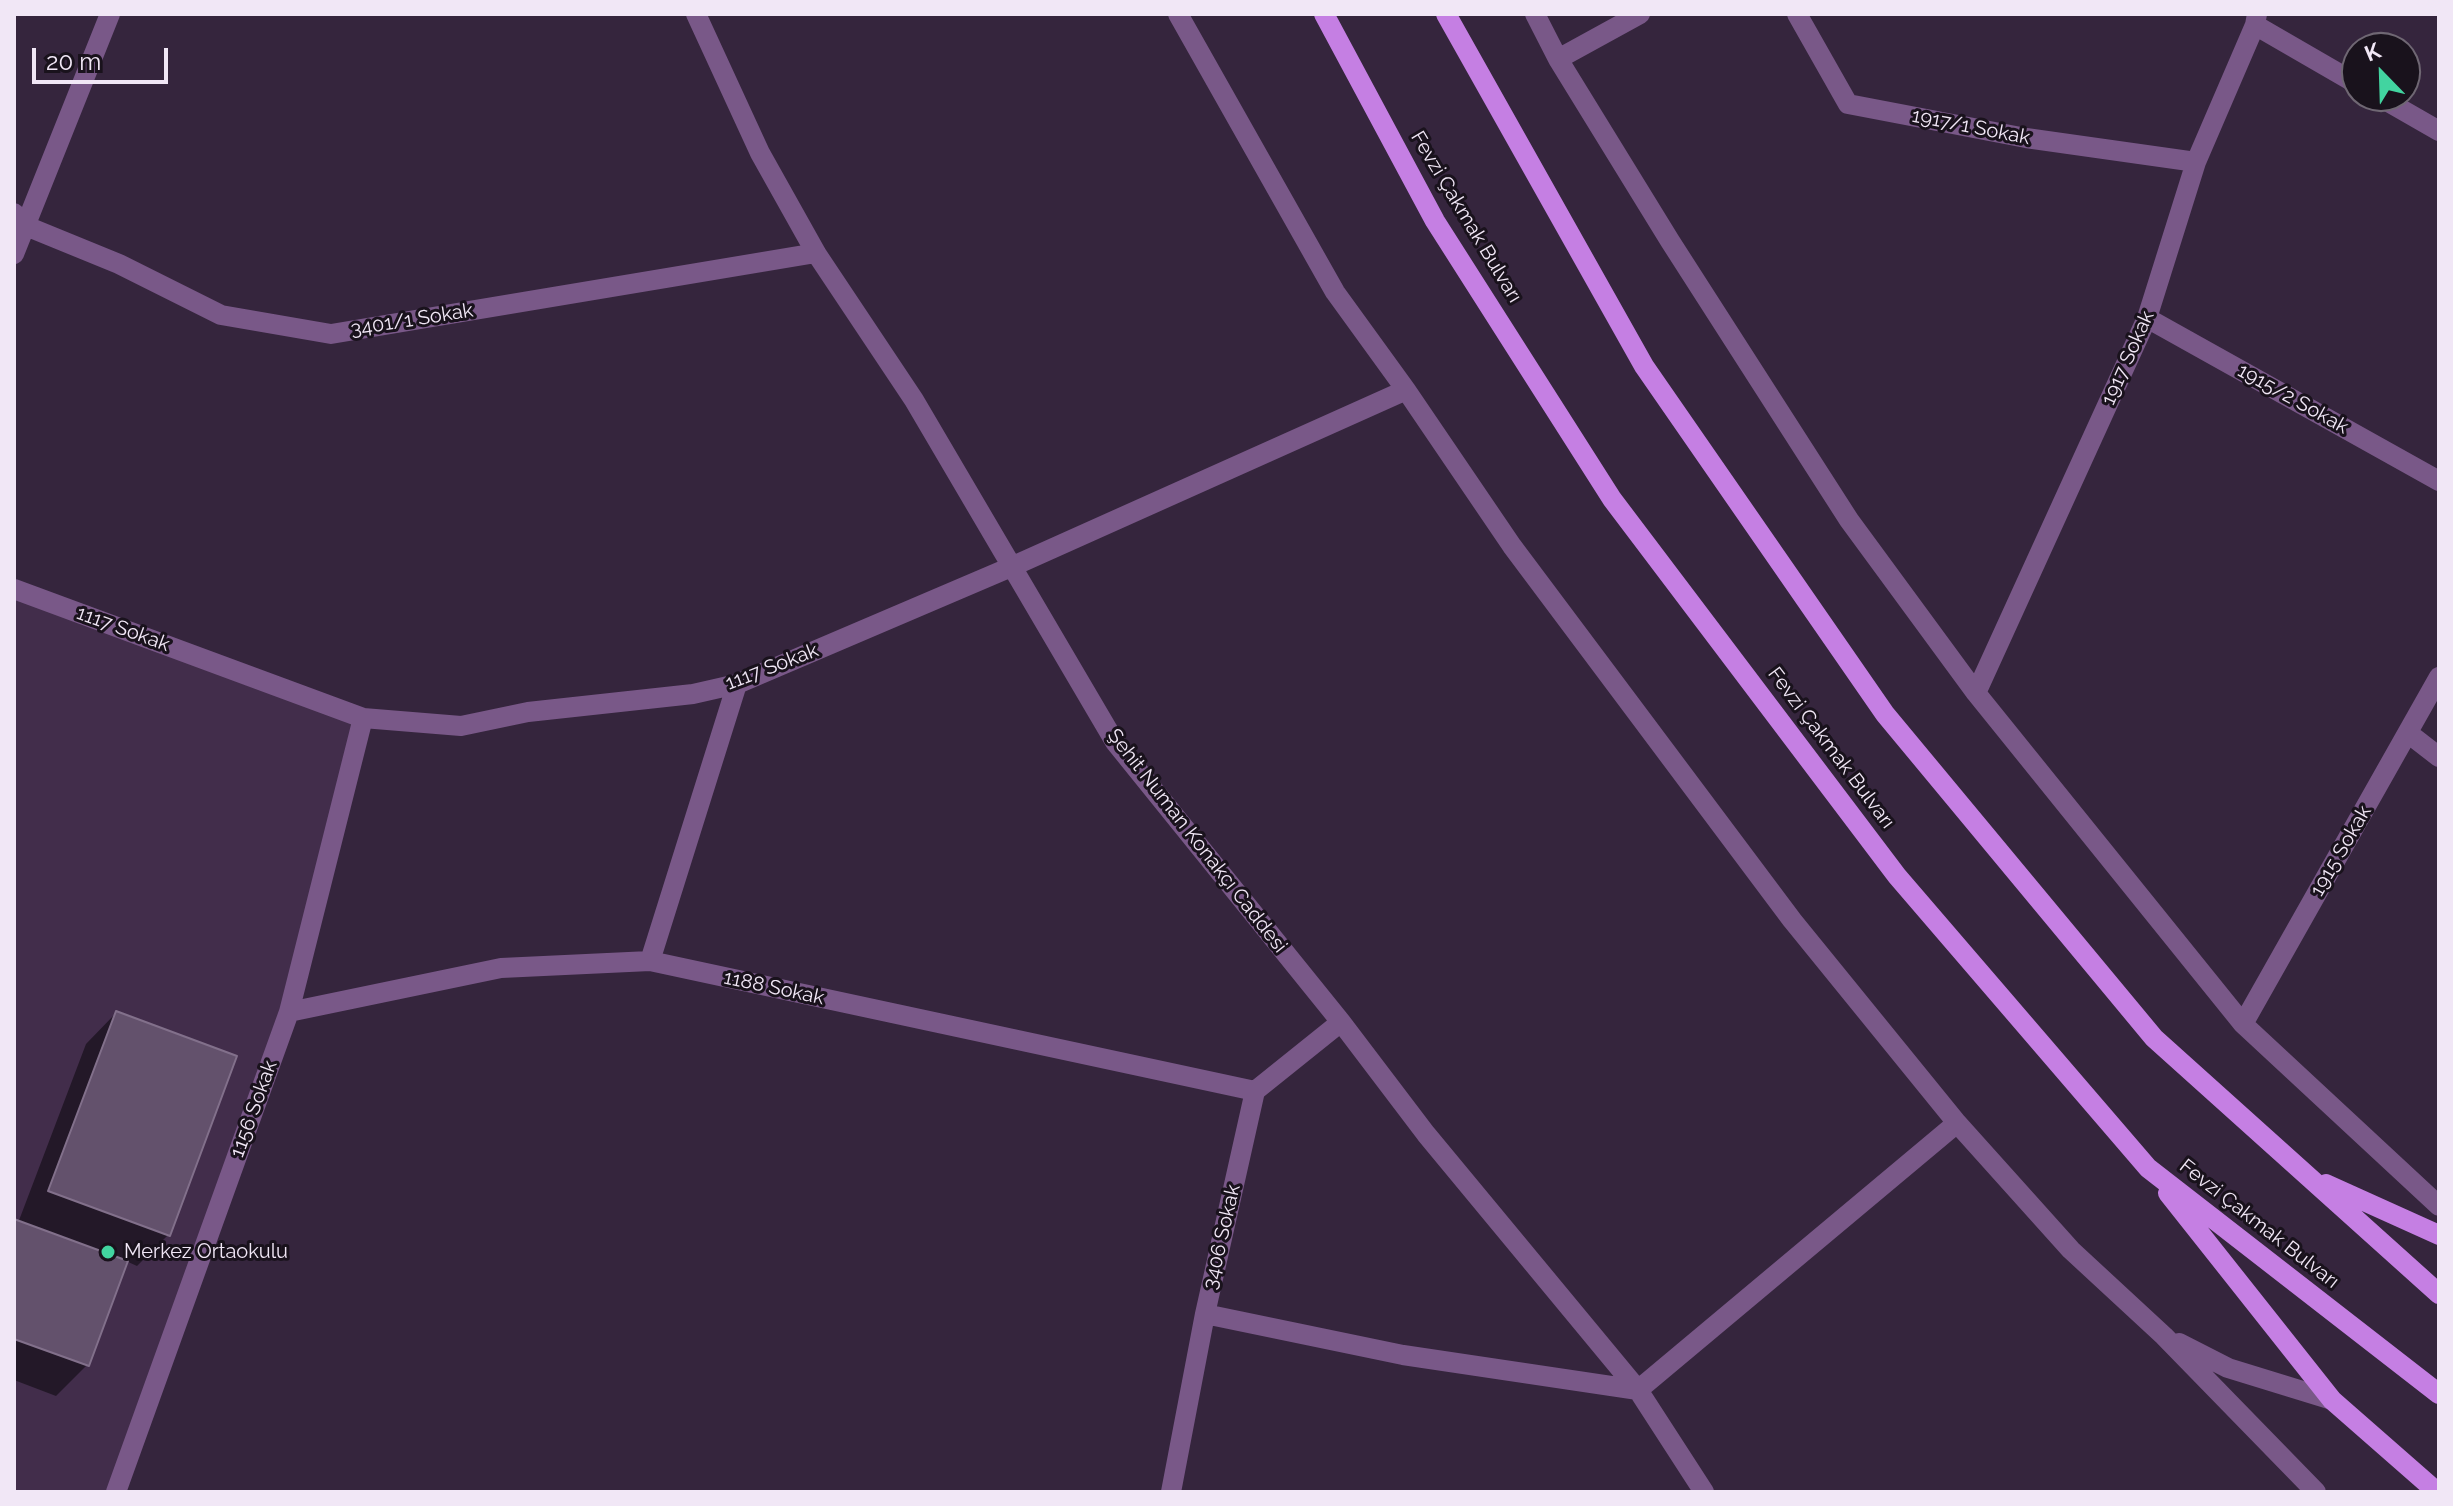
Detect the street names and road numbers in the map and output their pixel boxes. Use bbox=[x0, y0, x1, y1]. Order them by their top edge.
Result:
street label: 1917/1 Sokak bbox=[1910, 104, 2032, 150]
street label: Fevzi Çakmak Bulvarı bbox=[1405, 127, 1527, 307]
street label: 3401/1 Sokak bbox=[349, 298, 475, 342]
street label: 1917 Sokak bbox=[2097, 307, 2159, 409]
street label: 1915/2 Sokak bbox=[2233, 359, 2353, 439]
street label: 1117 Sokak bbox=[73, 601, 173, 657]
street label: 1117 Sokak bbox=[722, 638, 822, 696]
street label: Fevzi Çakmak Bulvarı bbox=[1763, 663, 1899, 833]
street label: Şehit Numan Konakçı Caddesi bbox=[1102, 724, 1292, 958]
street label: 1915 Sokak bbox=[2305, 801, 2377, 901]
street label: 1188 Sokak bbox=[722, 966, 826, 1010]
street label: 1156 Sokak bbox=[225, 1057, 283, 1161]
street label: Fevzi Çakmak Bulvarı bbox=[2174, 1154, 2344, 1294]
street label: 3406 Sokak bbox=[1198, 1182, 1246, 1292]

